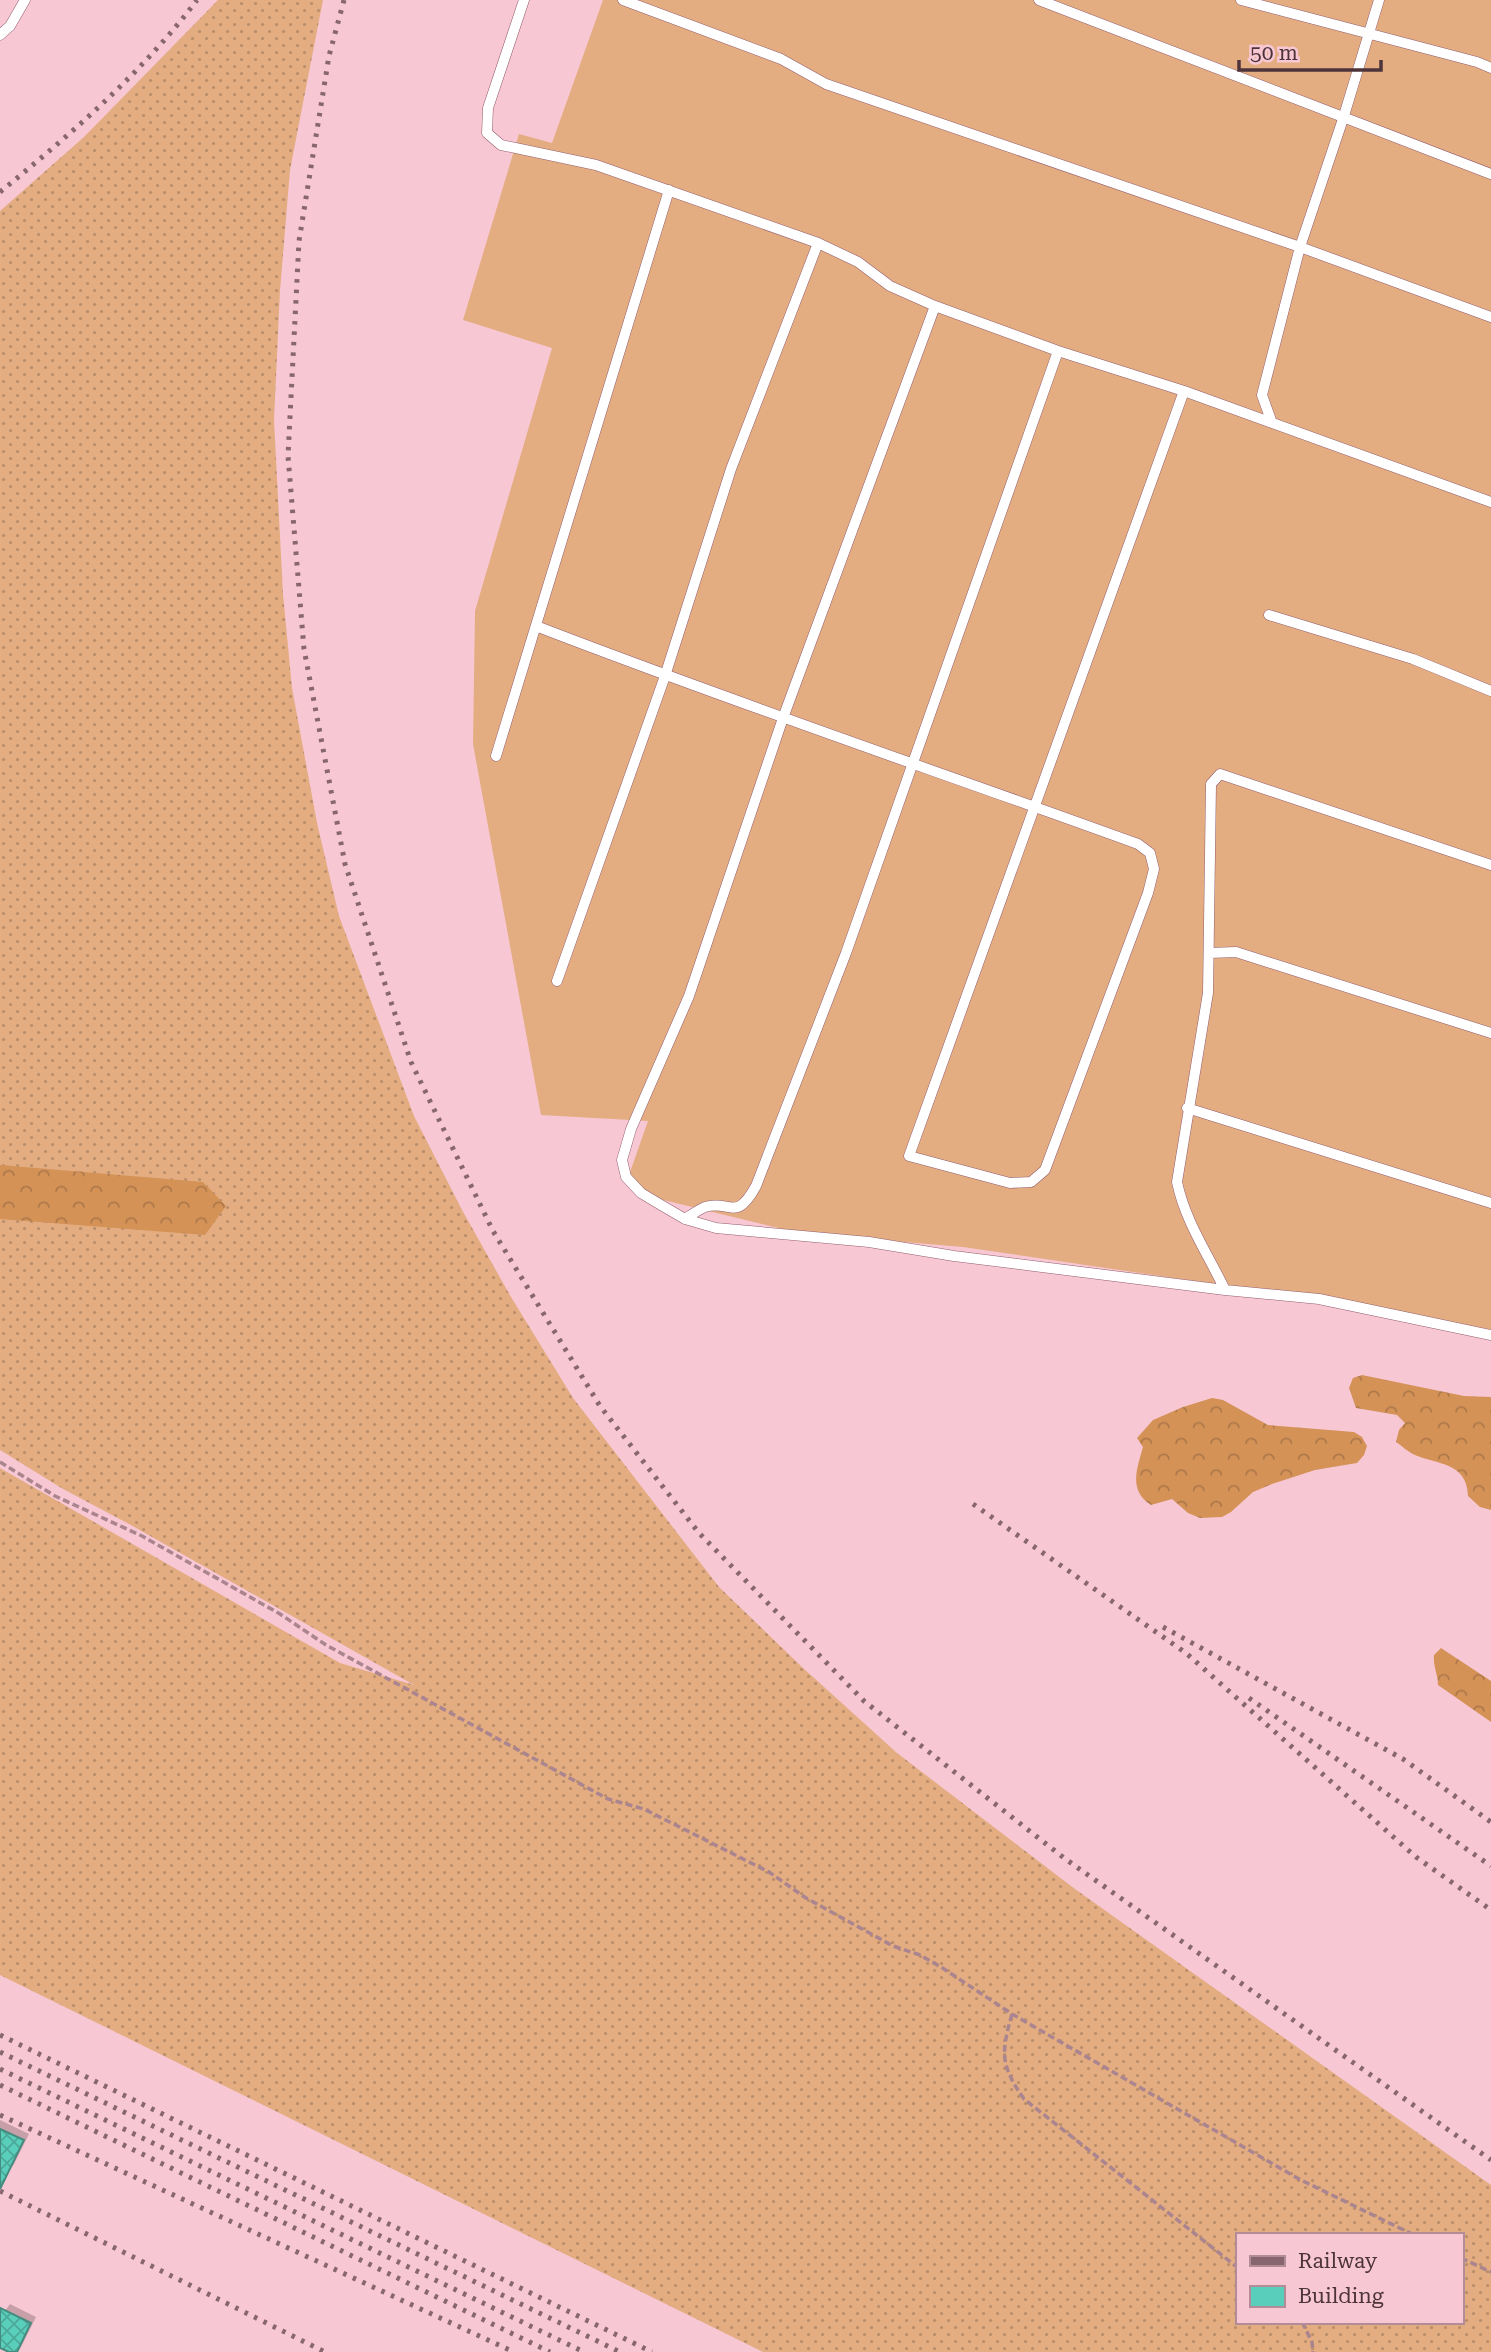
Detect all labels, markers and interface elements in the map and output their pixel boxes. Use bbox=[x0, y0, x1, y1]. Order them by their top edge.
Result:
scale bar bbox=[1239, 28, 1381, 72]
text: 50 m bbox=[1250, 41, 1298, 65]
legend bbox=[1236, 2233, 1463, 2324]
text: Railway bbox=[1298, 2249, 1378, 2273]
text: Building bbox=[1298, 2284, 1384, 2308]

